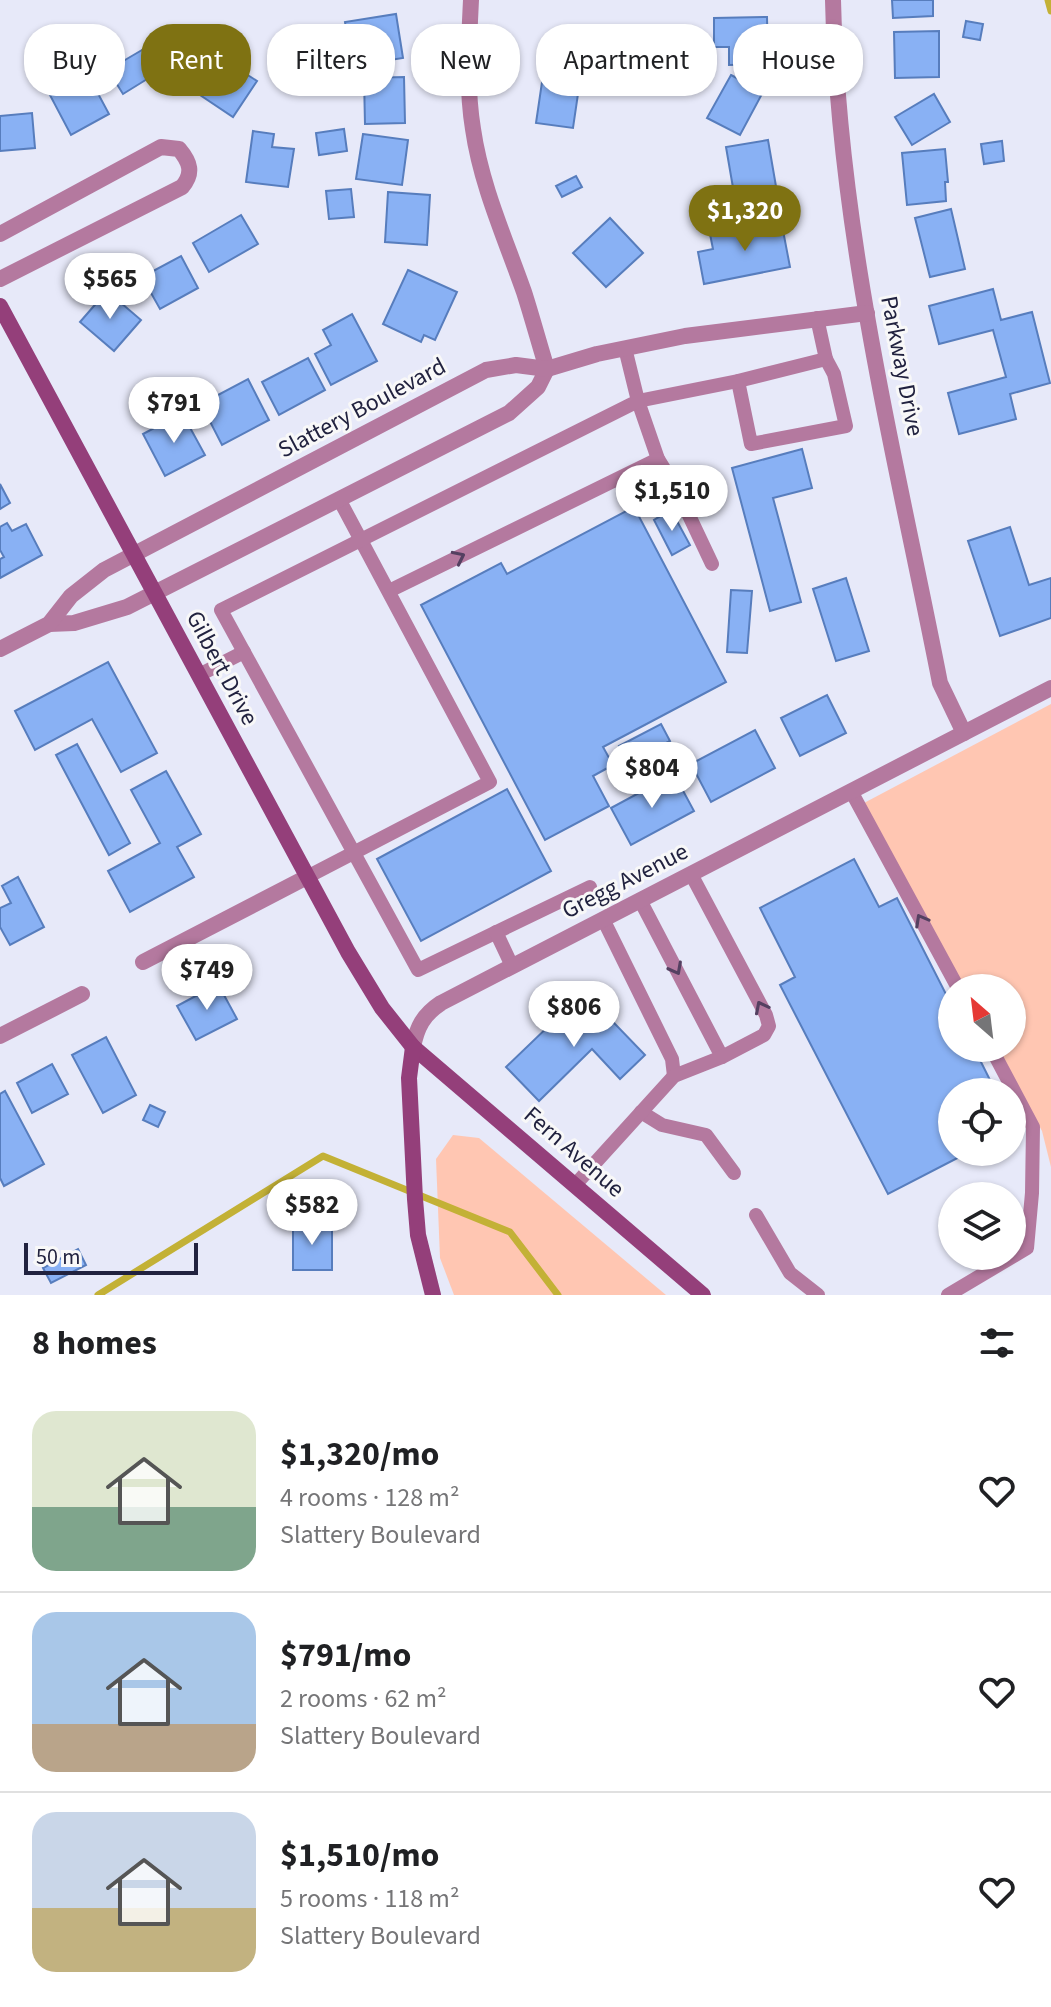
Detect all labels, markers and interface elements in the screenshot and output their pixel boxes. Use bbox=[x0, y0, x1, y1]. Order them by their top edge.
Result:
chip: Buy bbox=[24, 24, 125, 96]
chip: Rent bbox=[141, 24, 251, 96]
chip: Filters bbox=[267, 24, 395, 96]
chip: New bbox=[411, 24, 520, 96]
chip: Apartment bbox=[536, 24, 717, 96]
chip: House bbox=[733, 24, 863, 96]
pin: $1,320 bbox=[680, 185, 810, 253]
text: $1,320 bbox=[707, 192, 783, 229]
pin: $565 bbox=[63, 253, 157, 321]
text: $565 bbox=[83, 260, 137, 297]
street label: Parkway Drive bbox=[871, 293, 933, 439]
street label: Slattery Boulevard bbox=[272, 349, 452, 467]
pin: $791 bbox=[127, 377, 221, 445]
text: $791 bbox=[147, 384, 201, 421]
pin: $1,510 bbox=[607, 465, 737, 533]
text: $1,510 bbox=[634, 472, 710, 509]
one-way arrow bbox=[450, 551, 465, 566]
street label: Gilbert Drive bbox=[177, 604, 267, 732]
pin: $804 bbox=[605, 742, 699, 810]
text: $804 bbox=[625, 749, 679, 786]
street label: Gregg Avenue bbox=[556, 834, 694, 928]
one-way arrow bbox=[915, 914, 931, 928]
pin: $749 bbox=[160, 944, 254, 1012]
text: $749 bbox=[180, 951, 234, 988]
one-way arrow bbox=[666, 961, 681, 976]
north arrow bbox=[938, 974, 1026, 1062]
map controls bbox=[938, 974, 1026, 1270]
pin: $806 bbox=[527, 981, 621, 1049]
text: $806 bbox=[547, 988, 601, 1025]
one-way arrow bbox=[755, 1001, 771, 1016]
button: locate bbox=[938, 1078, 1026, 1166]
street label: Fern Avenue bbox=[516, 1098, 632, 1206]
pin: $582 bbox=[265, 1179, 359, 1247]
button: layers bbox=[938, 1182, 1026, 1270]
text: $582 bbox=[285, 1186, 339, 1223]
scale bar bbox=[24, 1239, 198, 1275]
text: 50 m bbox=[36, 1241, 81, 1273]
text: 8 homes bbox=[32, 1319, 157, 1368]
icon: filters bbox=[975, 1321, 1019, 1365]
text: $1,320/mo bbox=[280, 1430, 440, 1479]
icon: home bbox=[96, 1443, 192, 1539]
icon: heart bbox=[975, 1469, 1019, 1513]
text: 4 rooms · 128 m² bbox=[280, 1479, 459, 1516]
text: Slattery Boulevard bbox=[280, 1516, 481, 1553]
text: $791/mo bbox=[280, 1631, 411, 1680]
icon: home bbox=[96, 1644, 192, 1740]
icon: heart bbox=[975, 1670, 1019, 1714]
text: 2 rooms · 62 m² bbox=[280, 1680, 447, 1717]
text: Slattery Boulevard bbox=[280, 1717, 481, 1754]
text: $1,510/mo bbox=[280, 1831, 440, 1880]
icon: home bbox=[96, 1844, 192, 1940]
icon: heart bbox=[975, 1870, 1019, 1914]
text: 5 rooms · 118 m² bbox=[280, 1880, 459, 1917]
text: Slattery Boulevard bbox=[280, 1917, 481, 1954]

